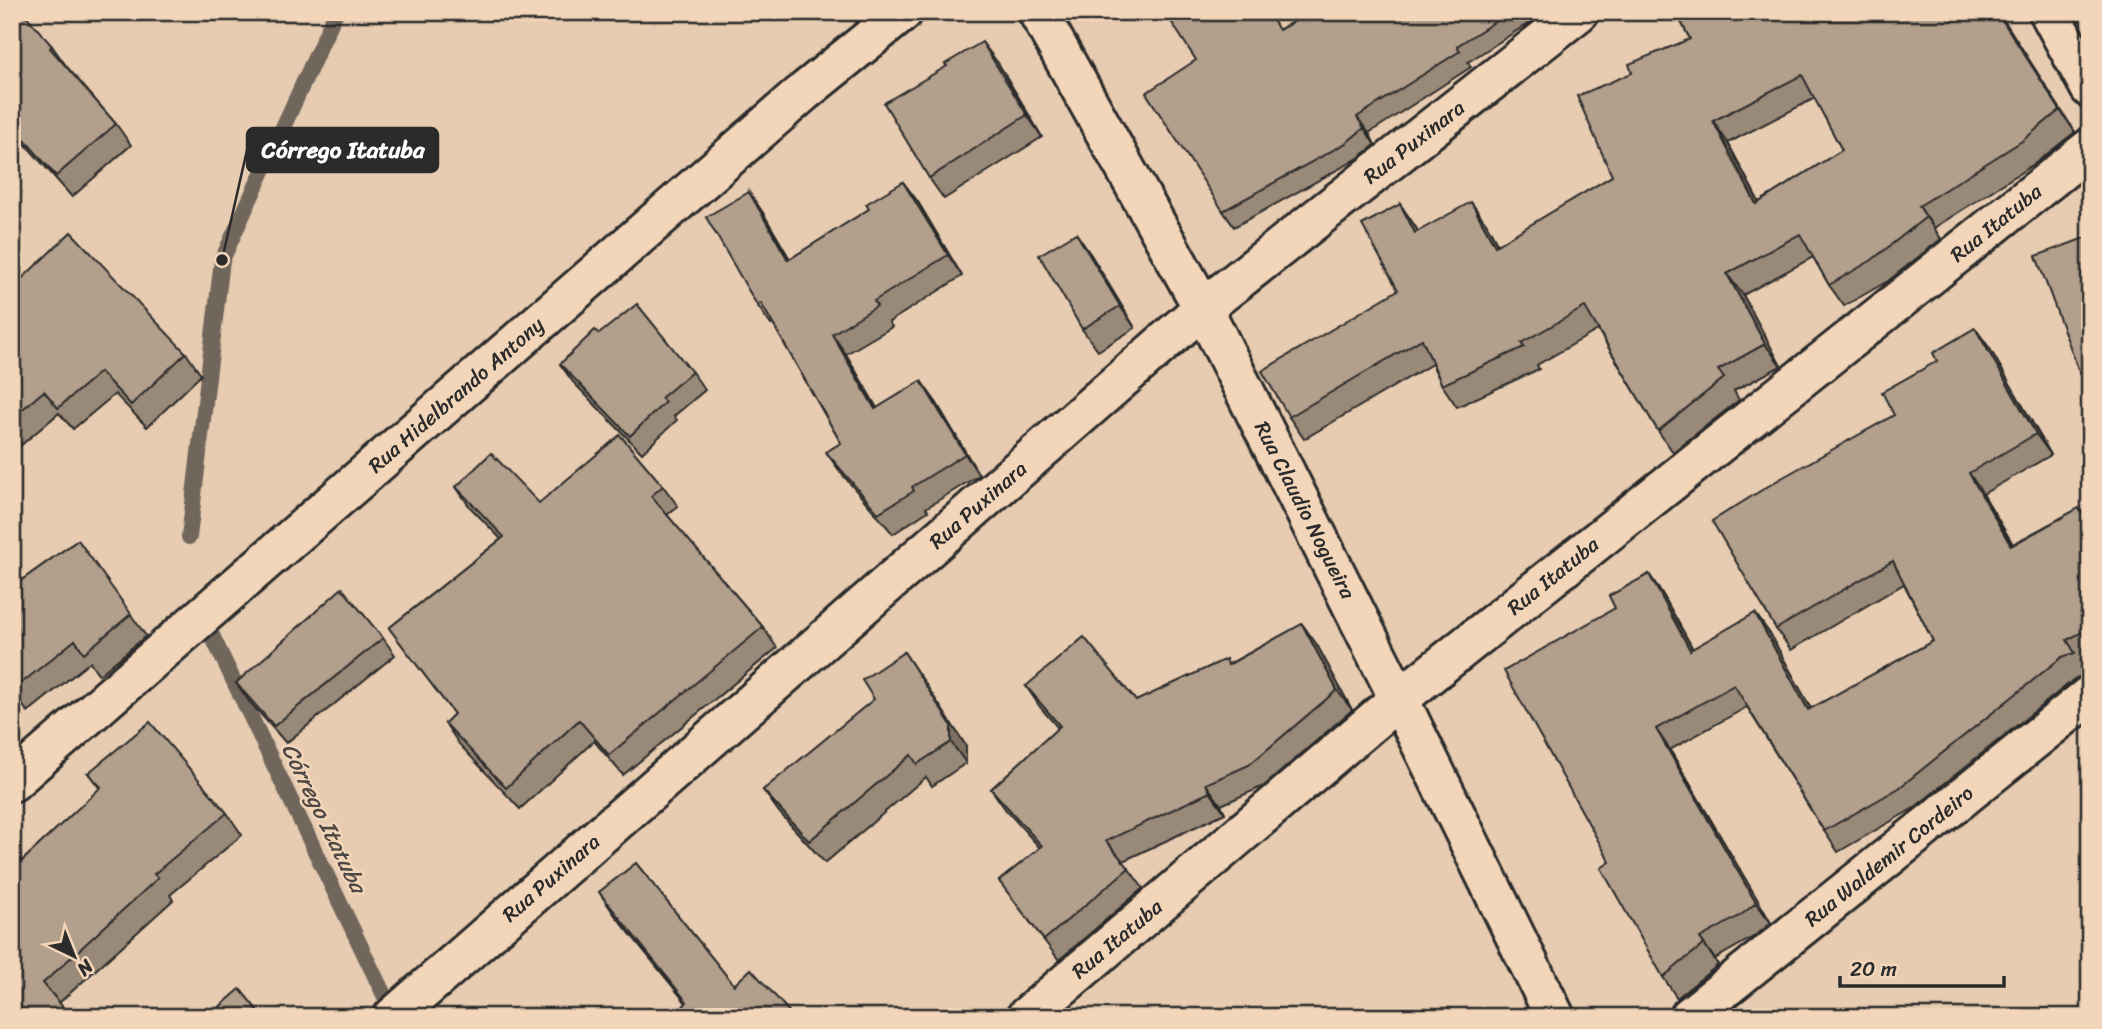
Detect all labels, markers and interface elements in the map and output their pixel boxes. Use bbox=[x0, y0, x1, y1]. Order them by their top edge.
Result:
street label: Rua Puxinara bbox=[1355, 89, 1474, 194]
callout: Córrego Itatuba bbox=[247, 128, 438, 172]
text: Córrego Itatuba bbox=[261, 130, 426, 171]
street label: Rua Itatuba bbox=[1941, 173, 2051, 272]
street label: Rua Hidelbrando Antony bbox=[359, 307, 553, 483]
street label: Rua Claudio Nogueira bbox=[1244, 414, 1367, 606]
street label: Rua Puxinara bbox=[920, 451, 1037, 559]
street label: Rua Itatuba bbox=[1498, 526, 1608, 625]
water label: Córrego Itatuba bbox=[270, 736, 380, 903]
street label: Rua Waldemir Cordeiro bbox=[1796, 775, 1982, 937]
street label: Rua Puxinara bbox=[493, 824, 610, 932]
street label: Rua Itatuba bbox=[1063, 889, 1172, 989]
north arrow bbox=[38, 920, 108, 990]
scale bar bbox=[1840, 945, 2004, 989]
text: 20 m bbox=[1850, 950, 1897, 988]
text: N bbox=[69, 951, 102, 985]

